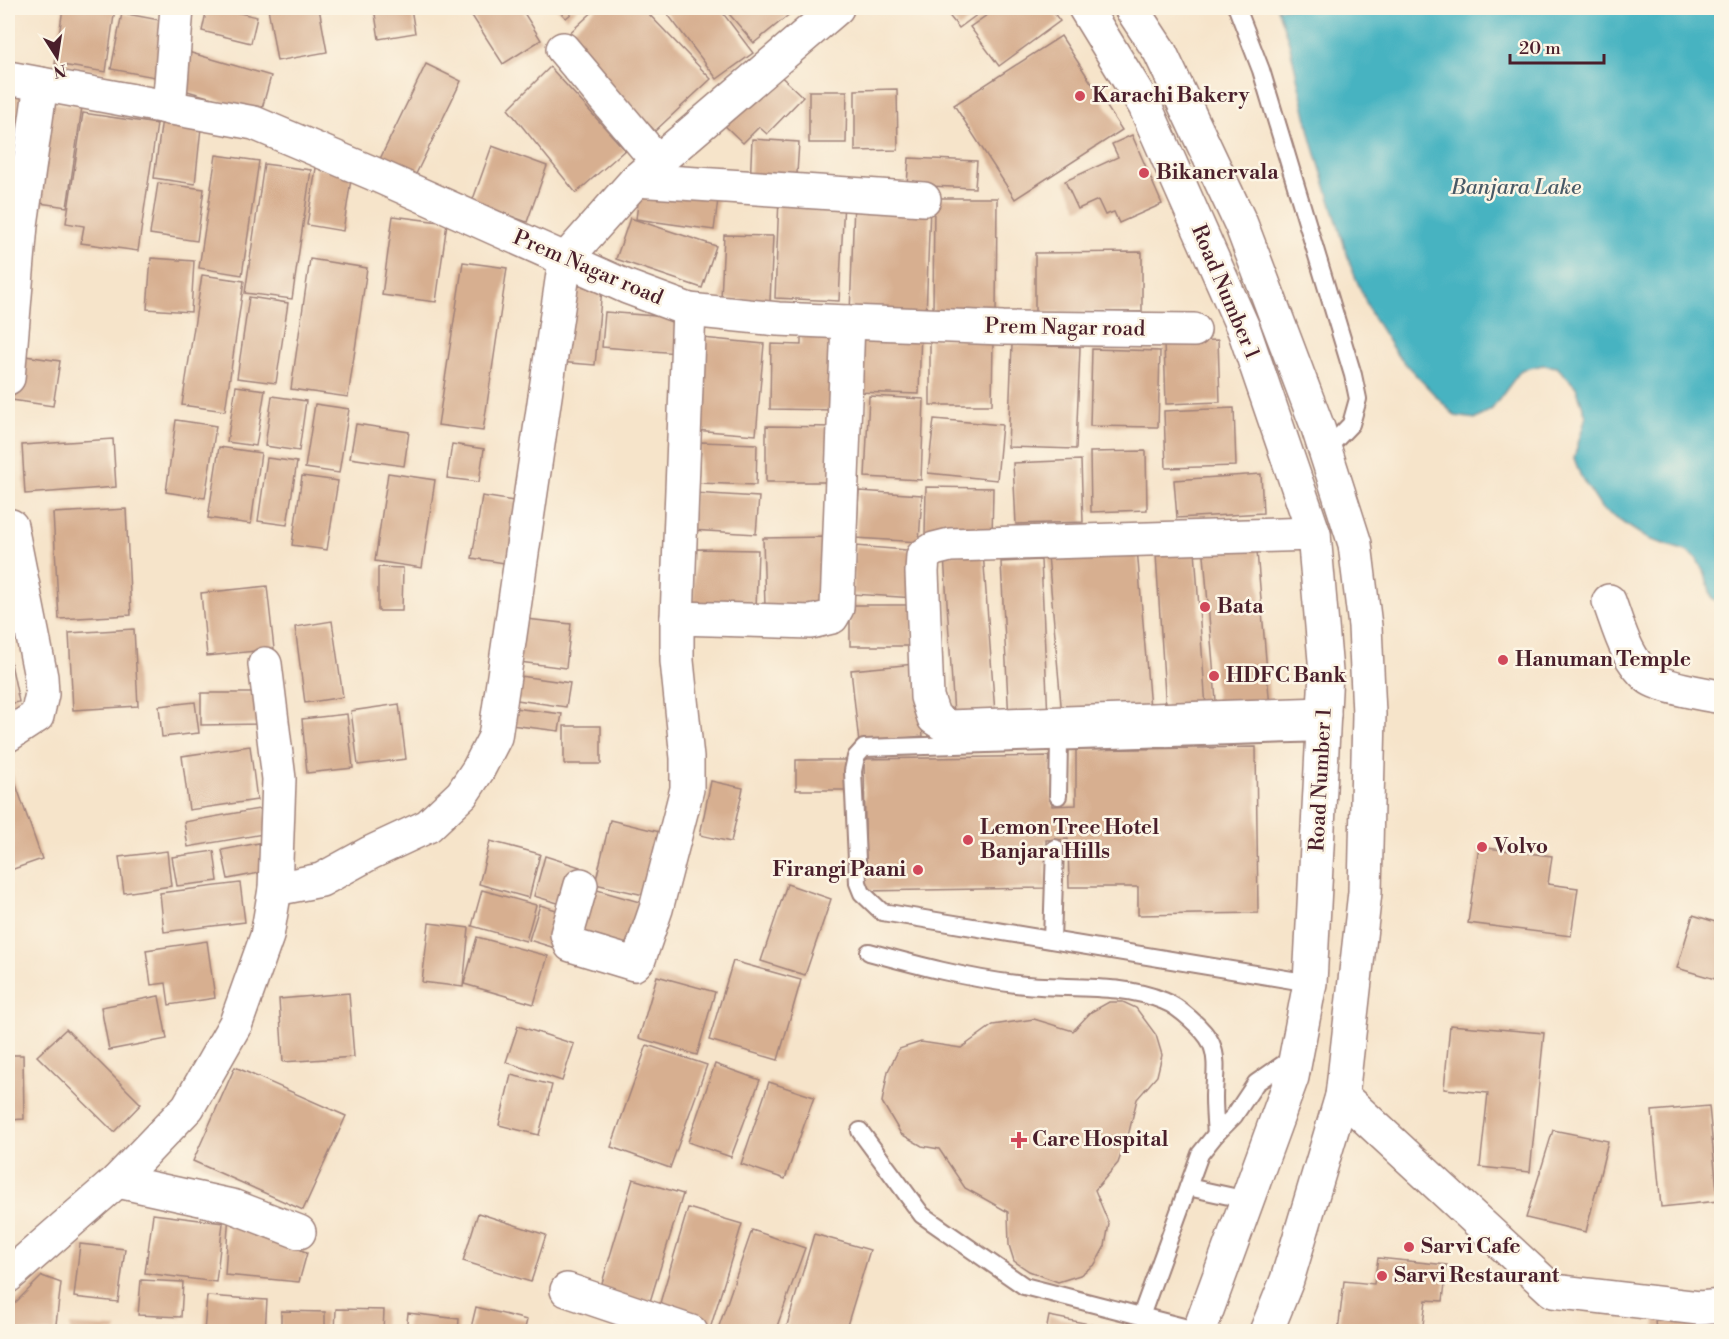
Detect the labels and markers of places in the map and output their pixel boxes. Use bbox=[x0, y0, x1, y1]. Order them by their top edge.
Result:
place label: Karachi Bakery bbox=[1092, 83, 1250, 109]
marker: Karachi Bakery bbox=[1073, 89, 1087, 103]
place label: Bikanervala bbox=[1156, 160, 1279, 186]
marker: Bikanervala bbox=[1137, 166, 1151, 180]
place label: Bata bbox=[1217, 594, 1264, 620]
marker: Bata bbox=[1198, 600, 1212, 614]
place label: Hanuman Temple bbox=[1515, 647, 1691, 673]
marker: Hanuman Temple bbox=[1496, 653, 1510, 667]
place label: HDFC Bank bbox=[1226, 663, 1347, 689]
marker: HDFC Bank bbox=[1207, 669, 1221, 683]
place label: Lemon Tree Hotel Banjara Hills bbox=[980, 815, 1159, 865]
marker: Lemon Tree Hotel Banjara Hills bbox=[961, 833, 975, 847]
place label: Volvo bbox=[1493, 834, 1548, 860]
marker: Volvo bbox=[1475, 840, 1489, 854]
place label: Firangi Paani bbox=[772, 857, 906, 883]
marker: Firangi Paani bbox=[911, 863, 925, 877]
place label: Care Hospital bbox=[1032, 1127, 1169, 1153]
marker: Care Hospital bbox=[1010, 1131, 1028, 1149]
place label: Sarvi Cafe bbox=[1421, 1234, 1521, 1260]
marker: Sarvi Cafe bbox=[1402, 1240, 1416, 1254]
place label: Sarvi Restaurant bbox=[1394, 1263, 1560, 1289]
marker: Sarvi Restaurant bbox=[1375, 1269, 1389, 1283]

